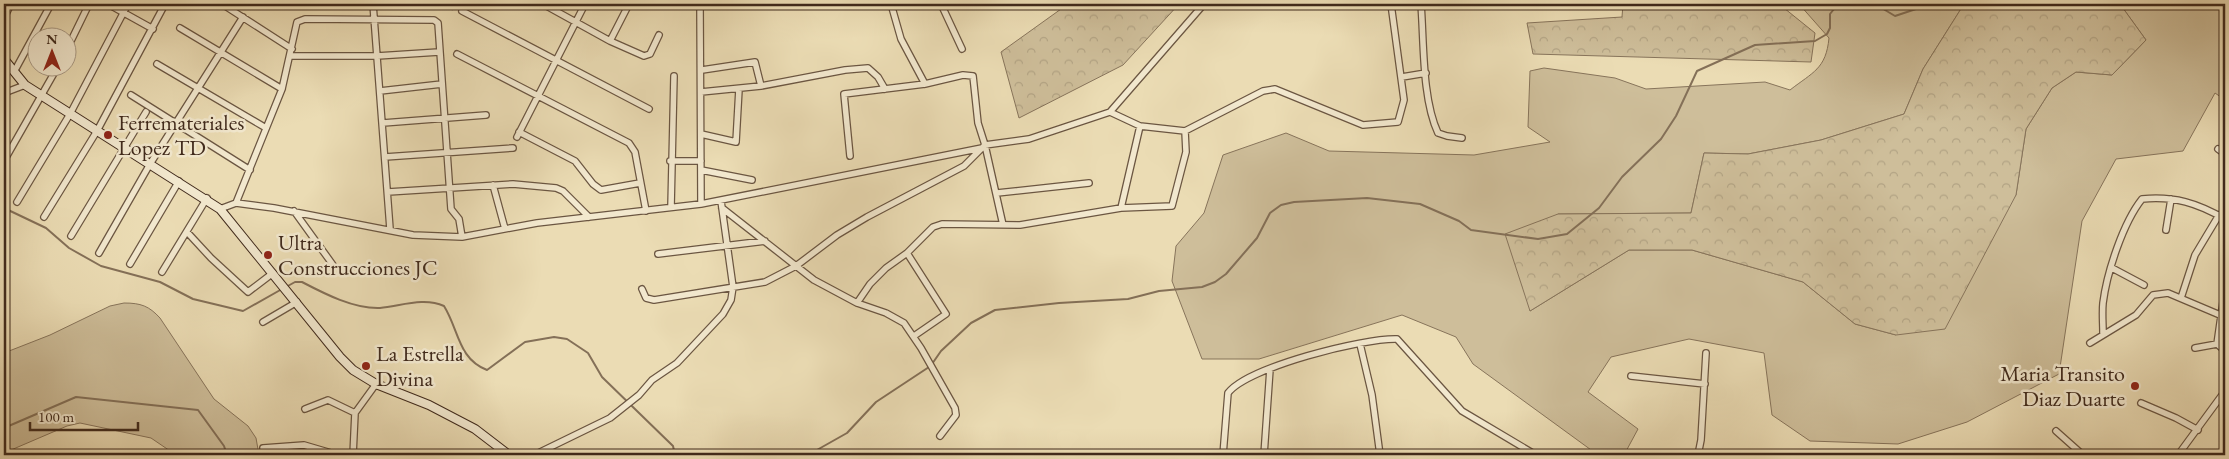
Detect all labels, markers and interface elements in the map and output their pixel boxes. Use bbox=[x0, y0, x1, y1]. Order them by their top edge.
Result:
north arrow bbox=[28, 28, 78, 78]
text: N bbox=[46, 30, 58, 48]
place label: Ferremateriales Lopez TD bbox=[118, 108, 244, 162]
marker: Ferremateriales Lopez TD bbox=[102, 129, 114, 141]
place label: Ultra Construcciones JC bbox=[278, 228, 438, 282]
marker: Ultra Construcciones JC bbox=[262, 249, 274, 261]
place label: La Estrella Divina bbox=[376, 339, 464, 393]
place label: Maria Transito Diaz Duarte bbox=[2000, 359, 2125, 413]
marker: La Estrella Divina bbox=[360, 360, 372, 372]
marker: Maria Transito Diaz Duarte bbox=[2129, 380, 2141, 392]
scale bar bbox=[30, 399, 138, 431]
text: 100 m bbox=[38, 407, 75, 426]

